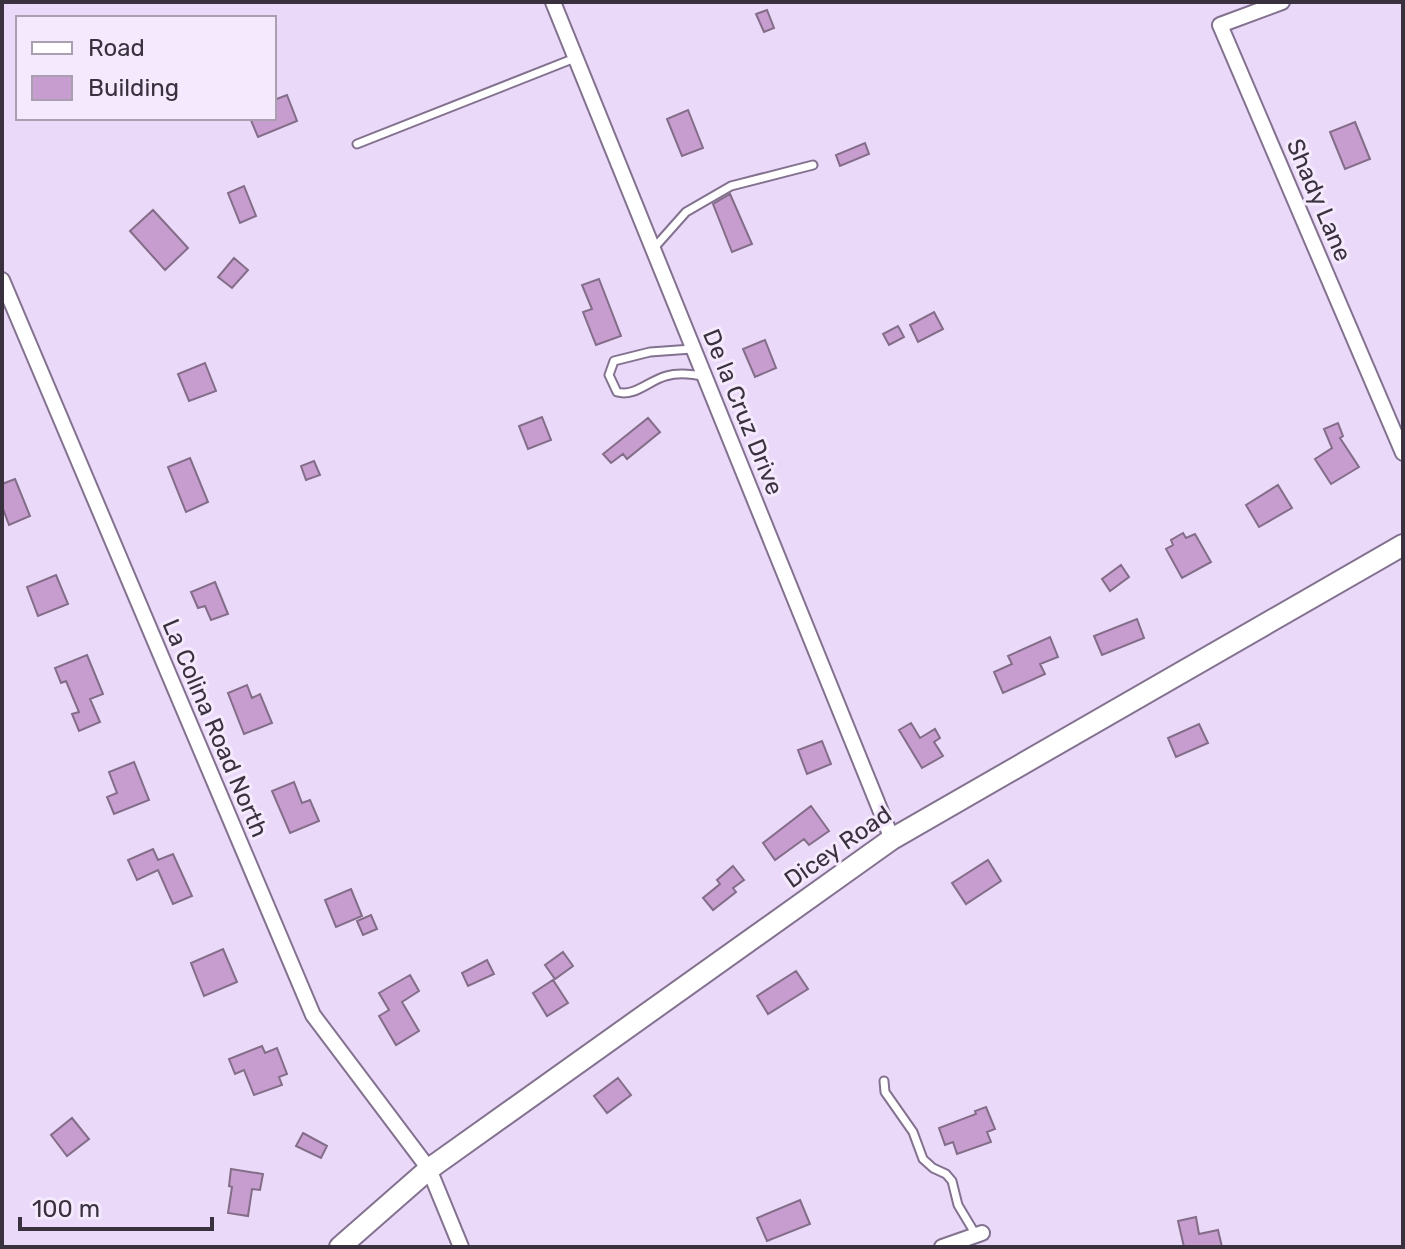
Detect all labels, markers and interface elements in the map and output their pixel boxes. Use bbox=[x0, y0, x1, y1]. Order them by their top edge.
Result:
legend bbox=[16, 16, 276, 120]
text: Road bbox=[88, 34, 145, 62]
text: Building bbox=[88, 74, 179, 102]
street label: Shady Lane bbox=[1281, 135, 1357, 265]
street label: De la Cruz Drive bbox=[697, 325, 789, 499]
street label: La Colina Road North bbox=[156, 615, 274, 841]
street label: Dicey Road bbox=[779, 800, 897, 894]
scale bar bbox=[20, 1181, 212, 1231]
text: 100 m bbox=[32, 1195, 100, 1223]

